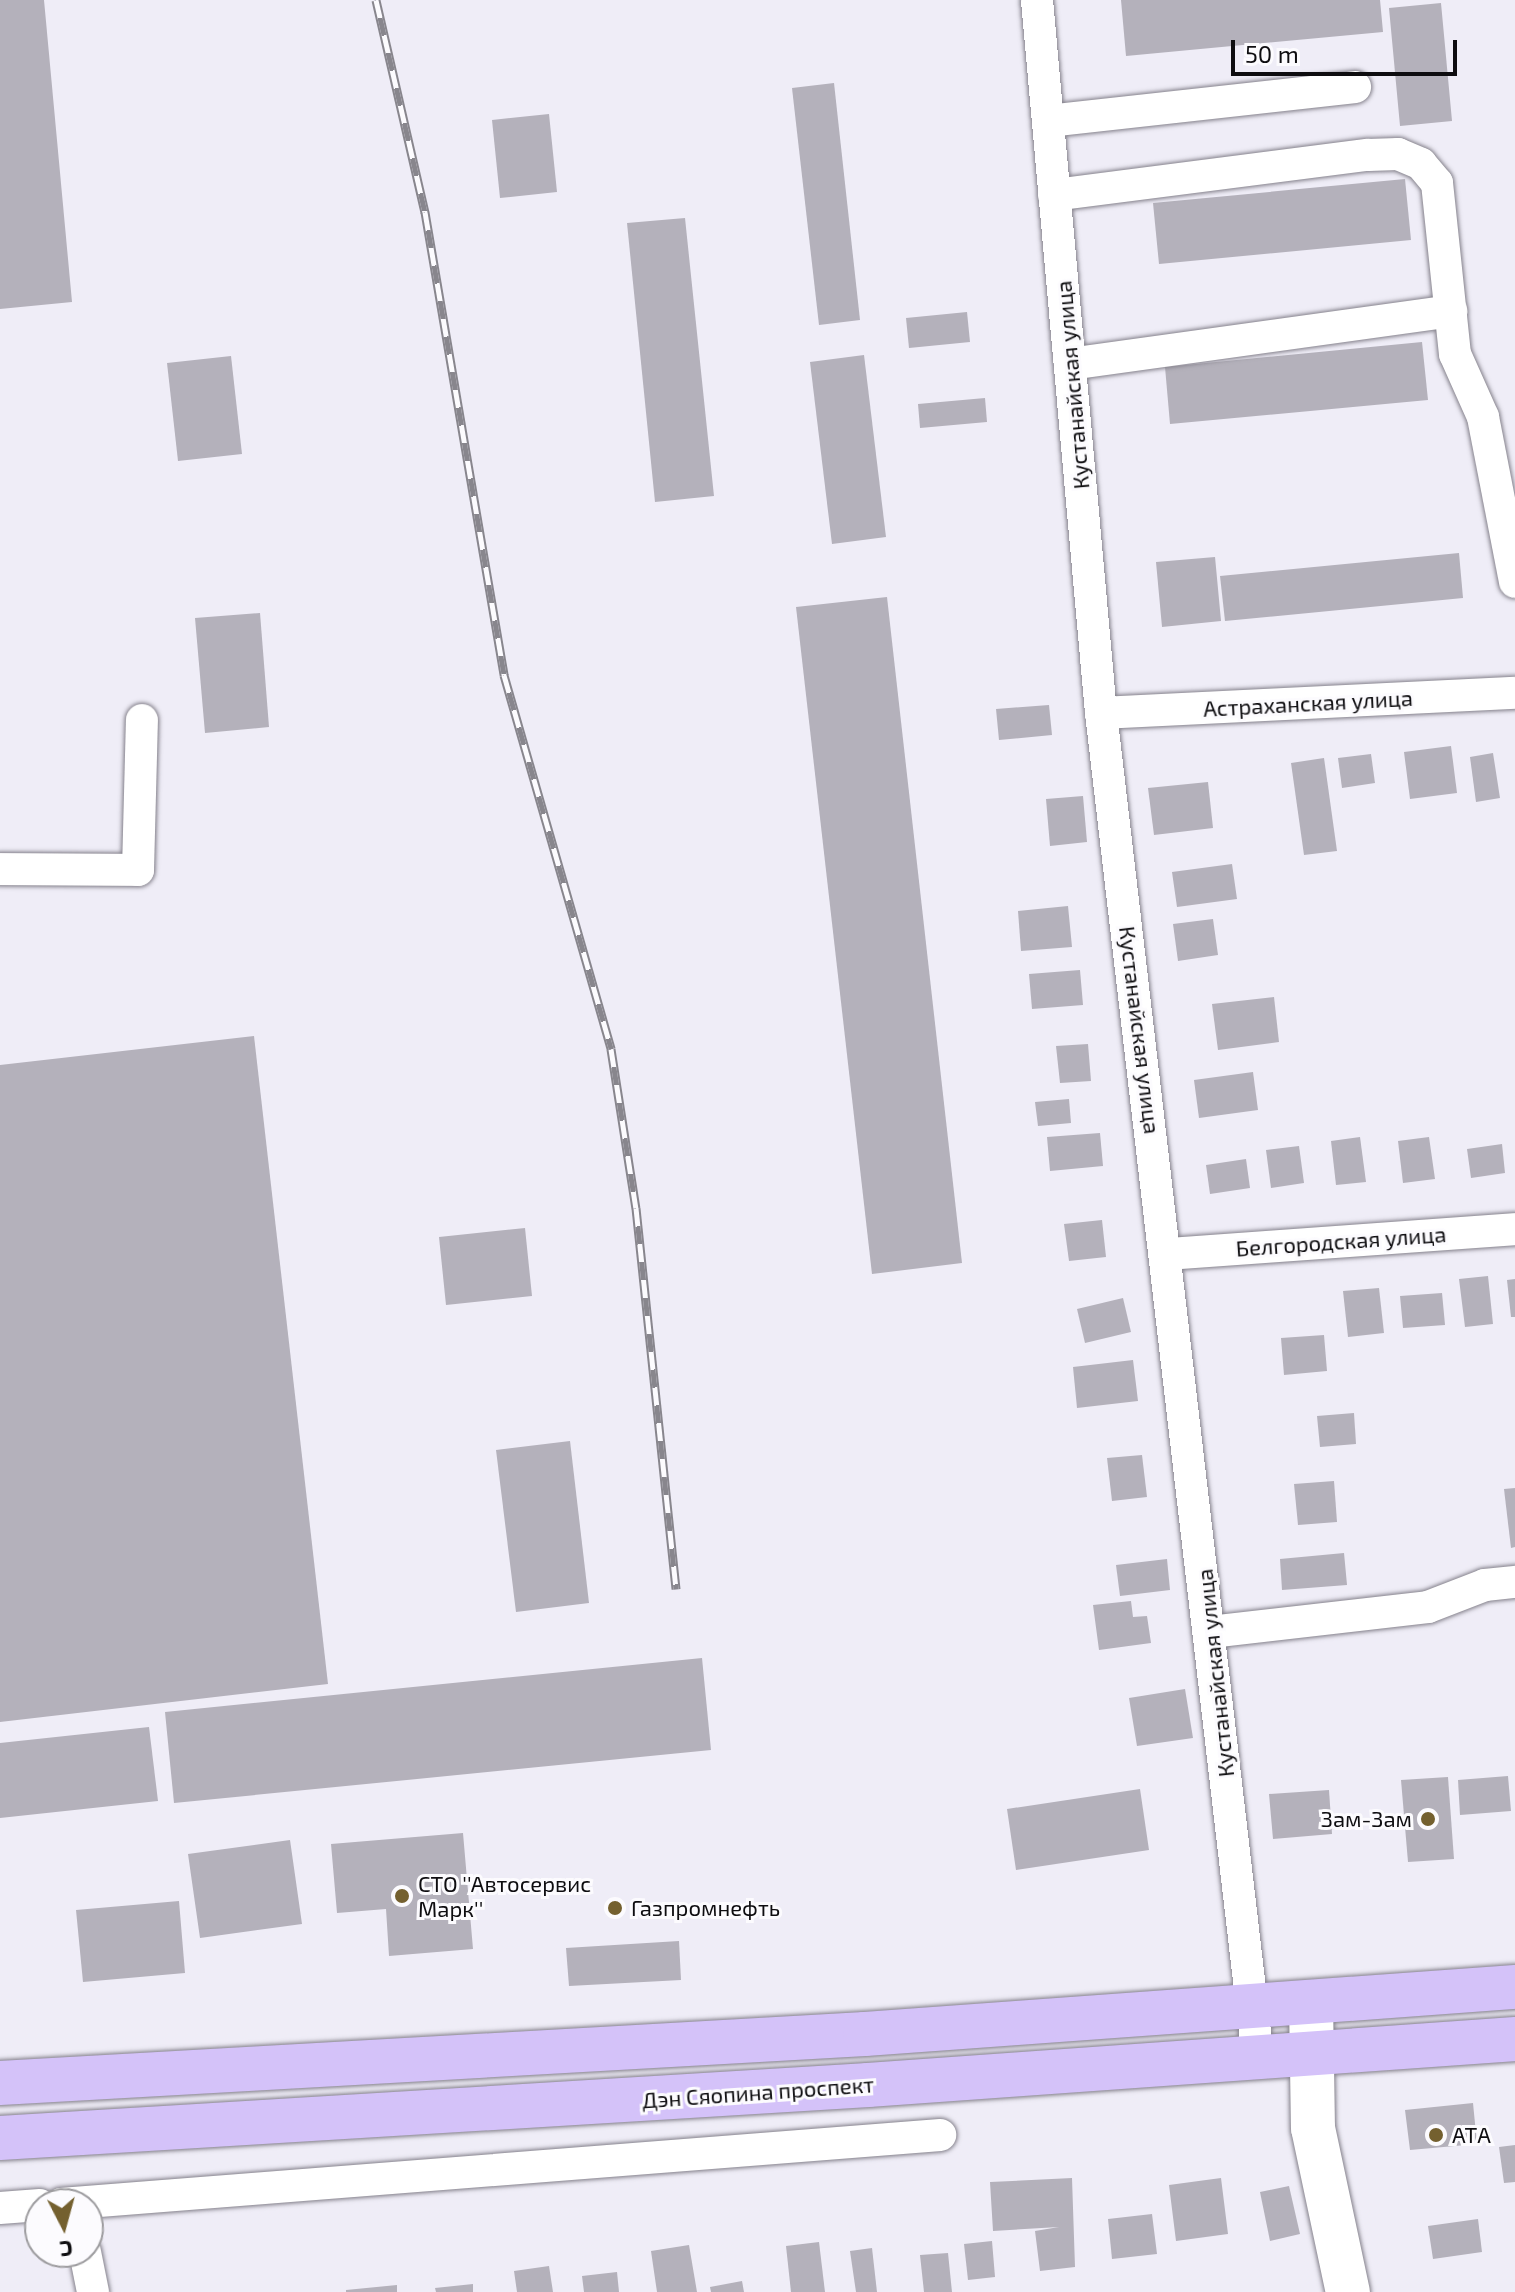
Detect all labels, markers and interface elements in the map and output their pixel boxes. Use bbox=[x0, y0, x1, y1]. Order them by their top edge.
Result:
scale bar bbox=[1235, 24, 1461, 74]
text: 50 m bbox=[1245, 39, 1299, 68]
street label: Кустанайская улица bbox=[1050, 280, 1094, 490]
street label: Астраханская улица bbox=[1203, 684, 1413, 722]
street label: Кустанайская улица bbox=[1114, 925, 1166, 1135]
street label: Белгородская улица bbox=[1235, 1220, 1447, 1262]
street label: Кустанайская улица bbox=[1191, 1568, 1239, 1778]
place label: Зам-Зам bbox=[1321, 1806, 1412, 1832]
marker: Зам-Зам bbox=[1419, 1810, 1437, 1828]
place label: СТО ''Автосервис Марк'' bbox=[418, 1870, 591, 1922]
marker: СТО ''Автосервис Марк'' bbox=[393, 1887, 411, 1905]
place label: Газпромнефть bbox=[631, 1895, 780, 1921]
marker: Газпромнефть bbox=[606, 1899, 624, 1917]
street label: Дэн Сяопина проспект bbox=[641, 2071, 875, 2113]
place label: АТА bbox=[1452, 2122, 1491, 2148]
marker: АТА bbox=[1427, 2126, 1445, 2144]
north arrow bbox=[24, 2188, 104, 2268]
text: С bbox=[59, 2236, 74, 2263]

